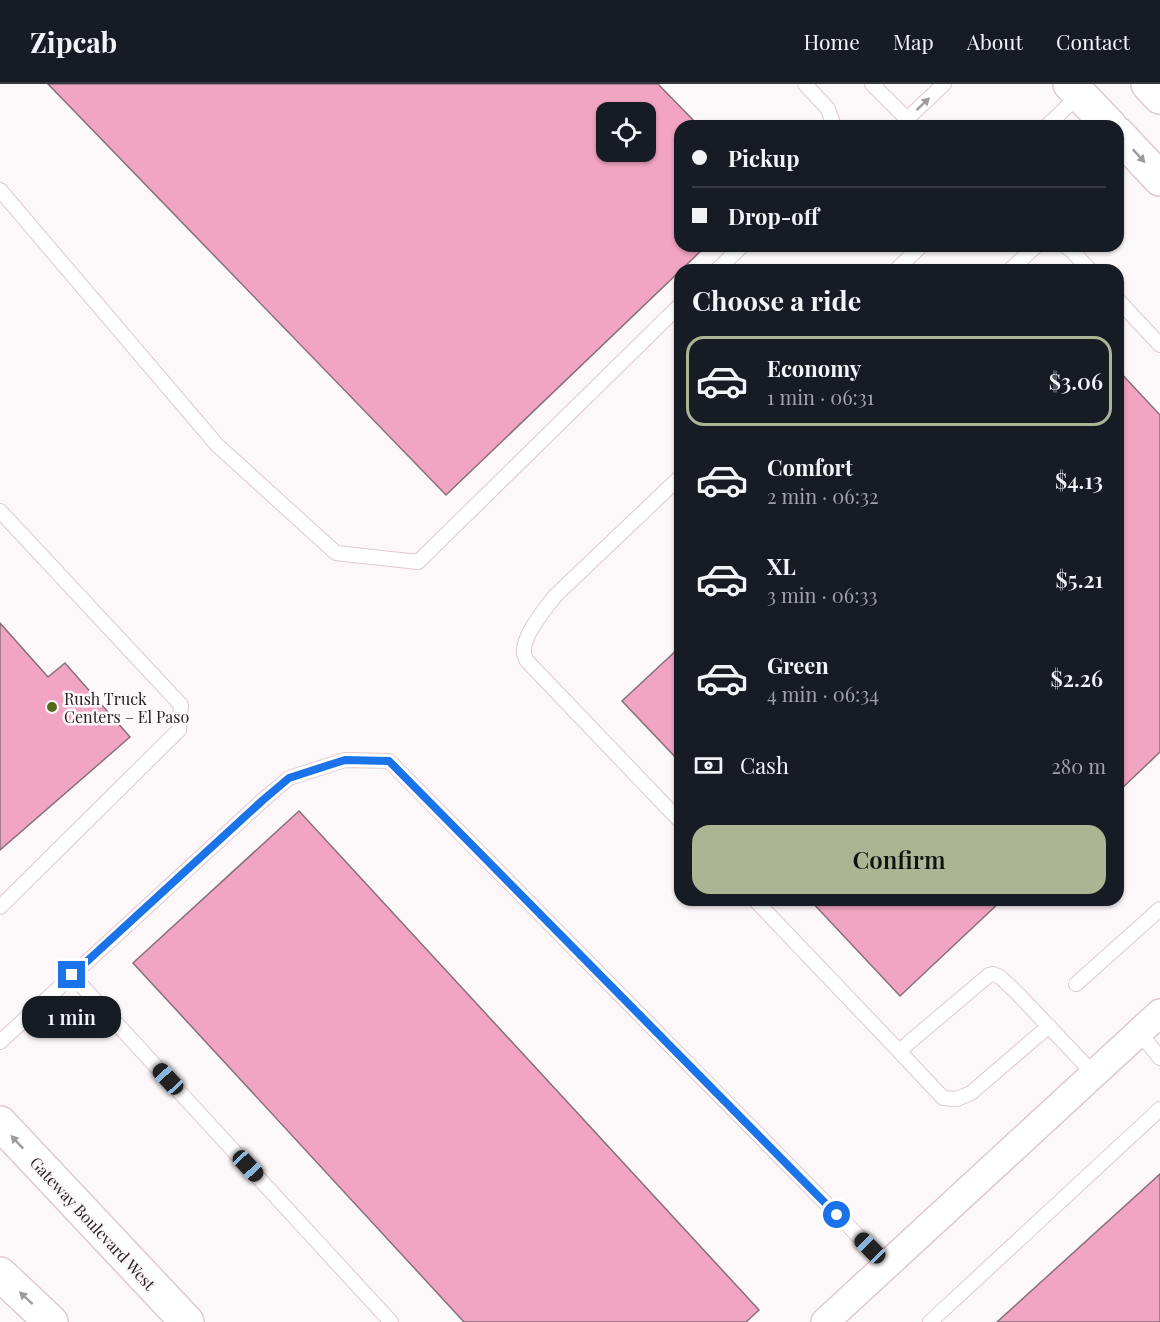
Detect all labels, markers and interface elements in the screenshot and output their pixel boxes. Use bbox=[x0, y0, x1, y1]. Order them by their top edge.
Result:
text: Zipcab bbox=[30, 23, 117, 60]
text: Home bbox=[804, 27, 860, 55]
text: Map bbox=[893, 27, 934, 55]
text: About bbox=[967, 27, 1023, 55]
text: Contact bbox=[1056, 27, 1130, 55]
one-way arrow bbox=[915, 97, 930, 111]
map controls bbox=[596, 102, 656, 162]
button: locate bbox=[596, 102, 656, 162]
text: Pickup bbox=[728, 143, 799, 173]
one-way arrow bbox=[1132, 149, 1146, 164]
text: Drop-off bbox=[728, 201, 819, 231]
text: Choose a ride bbox=[692, 282, 861, 318]
text: Economy bbox=[767, 353, 861, 383]
icon: car bbox=[695, 354, 749, 408]
text: $3.06 bbox=[1049, 366, 1103, 396]
text: 1 min · 06:31 bbox=[767, 383, 874, 410]
text: Comfort bbox=[767, 452, 853, 482]
icon: car bbox=[695, 453, 749, 507]
text: $4.13 bbox=[1055, 465, 1103, 495]
text: 2 min · 06:32 bbox=[767, 482, 879, 509]
text: XL bbox=[767, 551, 796, 581]
icon: car bbox=[695, 552, 749, 606]
text: $5.21 bbox=[1056, 564, 1103, 594]
text: 3 min · 06:33 bbox=[767, 581, 878, 608]
text: Green bbox=[767, 650, 829, 680]
icon: car bbox=[695, 651, 749, 705]
text: $2.26 bbox=[1051, 663, 1103, 693]
text: 4 min · 06:34 bbox=[767, 680, 879, 707]
place label: Rush Truck Centers – El Paso bbox=[64, 688, 189, 727]
marker: Rush Truck Centers – El Paso bbox=[45, 700, 59, 714]
icon: cash bbox=[692, 749, 725, 782]
text: Cash bbox=[740, 750, 789, 780]
text: 280 m bbox=[1051, 752, 1106, 779]
button: Confirm bbox=[692, 825, 1106, 894]
route end bbox=[58, 961, 85, 988]
callout: 1 min bbox=[22, 996, 122, 1038]
text: 1 min bbox=[47, 1003, 96, 1030]
car bbox=[149, 1060, 187, 1098]
one-way arrow bbox=[11, 1135, 25, 1149]
car bbox=[229, 1147, 267, 1185]
street label: Gateway Boulevard West bbox=[26, 1152, 160, 1294]
route start bbox=[823, 1201, 850, 1228]
car bbox=[851, 1229, 889, 1267]
one-way arrow bbox=[18, 1291, 33, 1305]

